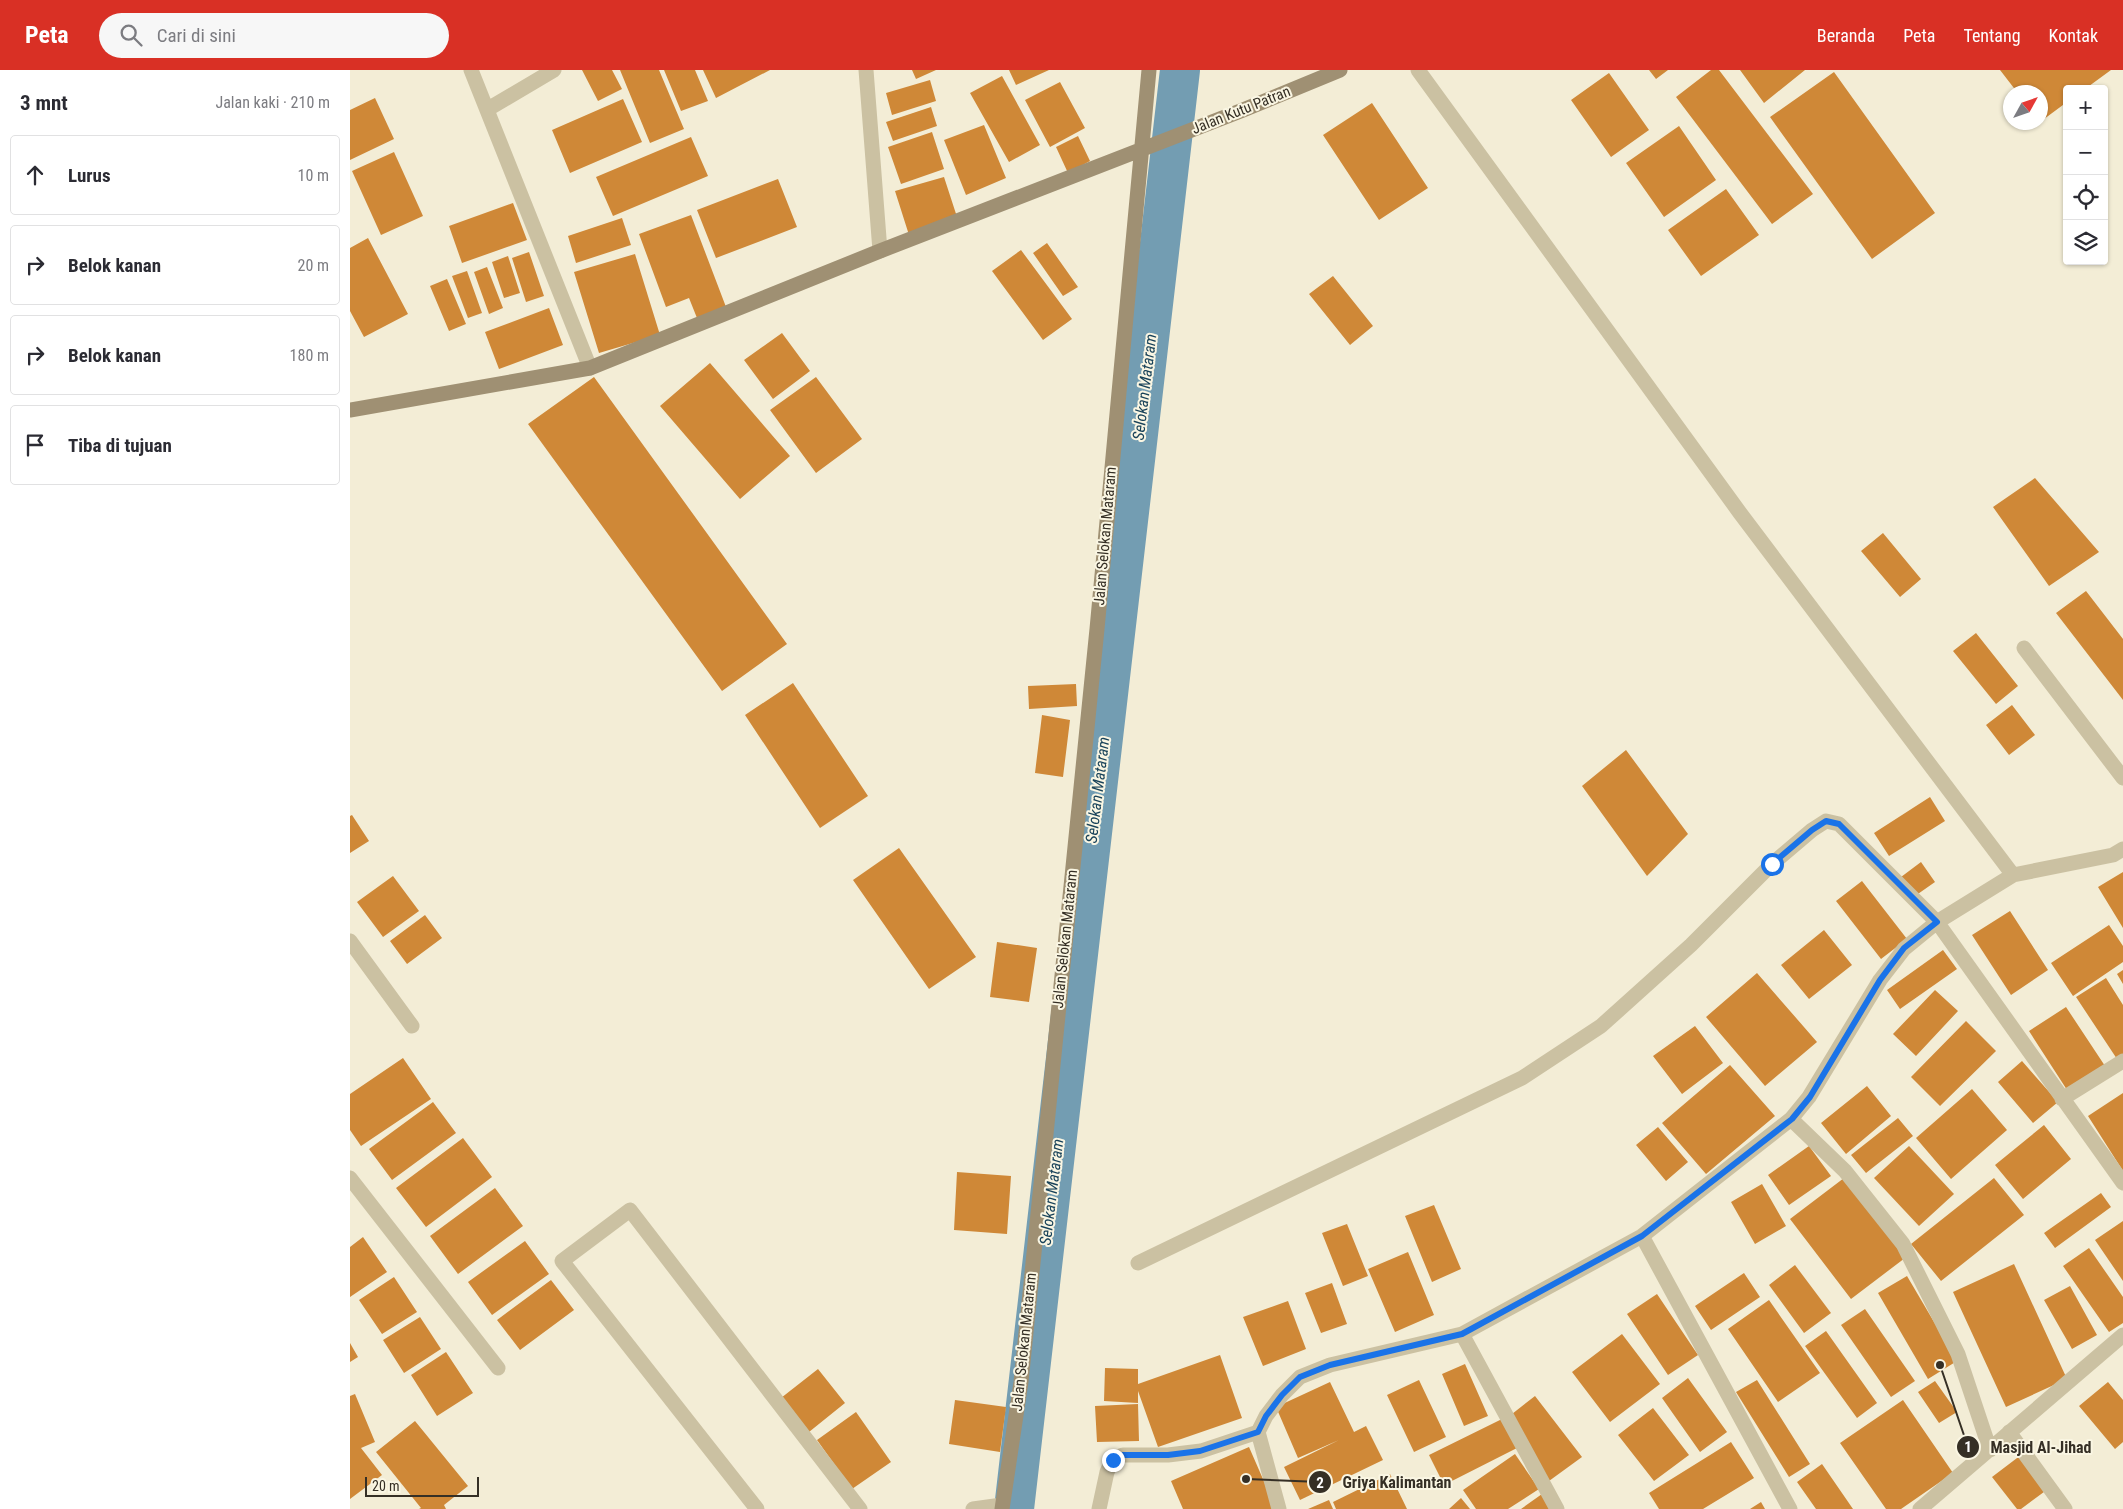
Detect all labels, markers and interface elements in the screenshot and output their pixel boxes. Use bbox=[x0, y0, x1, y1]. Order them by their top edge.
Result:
search box bbox=[99, 13, 449, 58]
text: Peta bbox=[25, 21, 69, 49]
icon: search bbox=[117, 21, 145, 49]
text: Cari di sini bbox=[157, 24, 236, 47]
text: Beranda bbox=[1817, 25, 1875, 46]
text: Peta bbox=[1903, 25, 1935, 46]
text: Tentang bbox=[1963, 25, 2021, 46]
text: Kontak bbox=[2049, 25, 2098, 46]
street label: Jalan Kutu Patran bbox=[1189, 82, 1293, 138]
north arrow bbox=[2003, 85, 2048, 130]
map controls bbox=[2063, 85, 2108, 265]
button: + bbox=[2063, 85, 2108, 130]
text: 3 mnt bbox=[20, 91, 68, 115]
text: Jalan kaki · 210 m bbox=[215, 93, 330, 112]
button: − bbox=[2063, 130, 2108, 175]
icon: ahead bbox=[21, 161, 49, 189]
text: Lurus bbox=[68, 164, 111, 187]
text: 10 m bbox=[297, 166, 329, 185]
button: locate bbox=[2063, 175, 2108, 220]
button: layers bbox=[2063, 220, 2108, 265]
icon: right bbox=[21, 251, 49, 279]
text: Belok kanan bbox=[68, 254, 161, 277]
text: 20 m bbox=[297, 256, 329, 275]
water label: Selokan Mataram bbox=[1129, 333, 1160, 441]
icon: right bbox=[21, 341, 49, 369]
text: Belok kanan bbox=[68, 344, 161, 367]
text: 180 m bbox=[290, 346, 329, 365]
icon: arrive bbox=[21, 431, 49, 459]
text: Tiba di tujuan bbox=[68, 434, 172, 457]
street label: Jalan Selokan Mataram bbox=[1090, 466, 1120, 606]
water label: Selokan Mataram bbox=[1082, 736, 1113, 844]
route start bbox=[1761, 853, 1784, 876]
street label: Jalan Selokan Mataram bbox=[1049, 869, 1081, 1009]
water label: Selokan Mataram bbox=[1036, 1138, 1067, 1246]
street label: Jalan Selokan Mataram bbox=[1008, 1272, 1040, 1412]
callout: Masjid Al-Jihad bbox=[1956, 1432, 2102, 1463]
text: 1 bbox=[1964, 1438, 1972, 1456]
text: Masjid Al-Jihad bbox=[1990, 1438, 2092, 1457]
route end bbox=[1102, 1449, 1125, 1472]
callout: Griya Kalimantan bbox=[1307, 1467, 1461, 1498]
text: Griya Kalimantan bbox=[1343, 1473, 1452, 1492]
scale bar bbox=[365, 1474, 479, 1497]
text: 2 bbox=[1316, 1474, 1324, 1492]
text: 20 m bbox=[372, 1478, 400, 1494]

